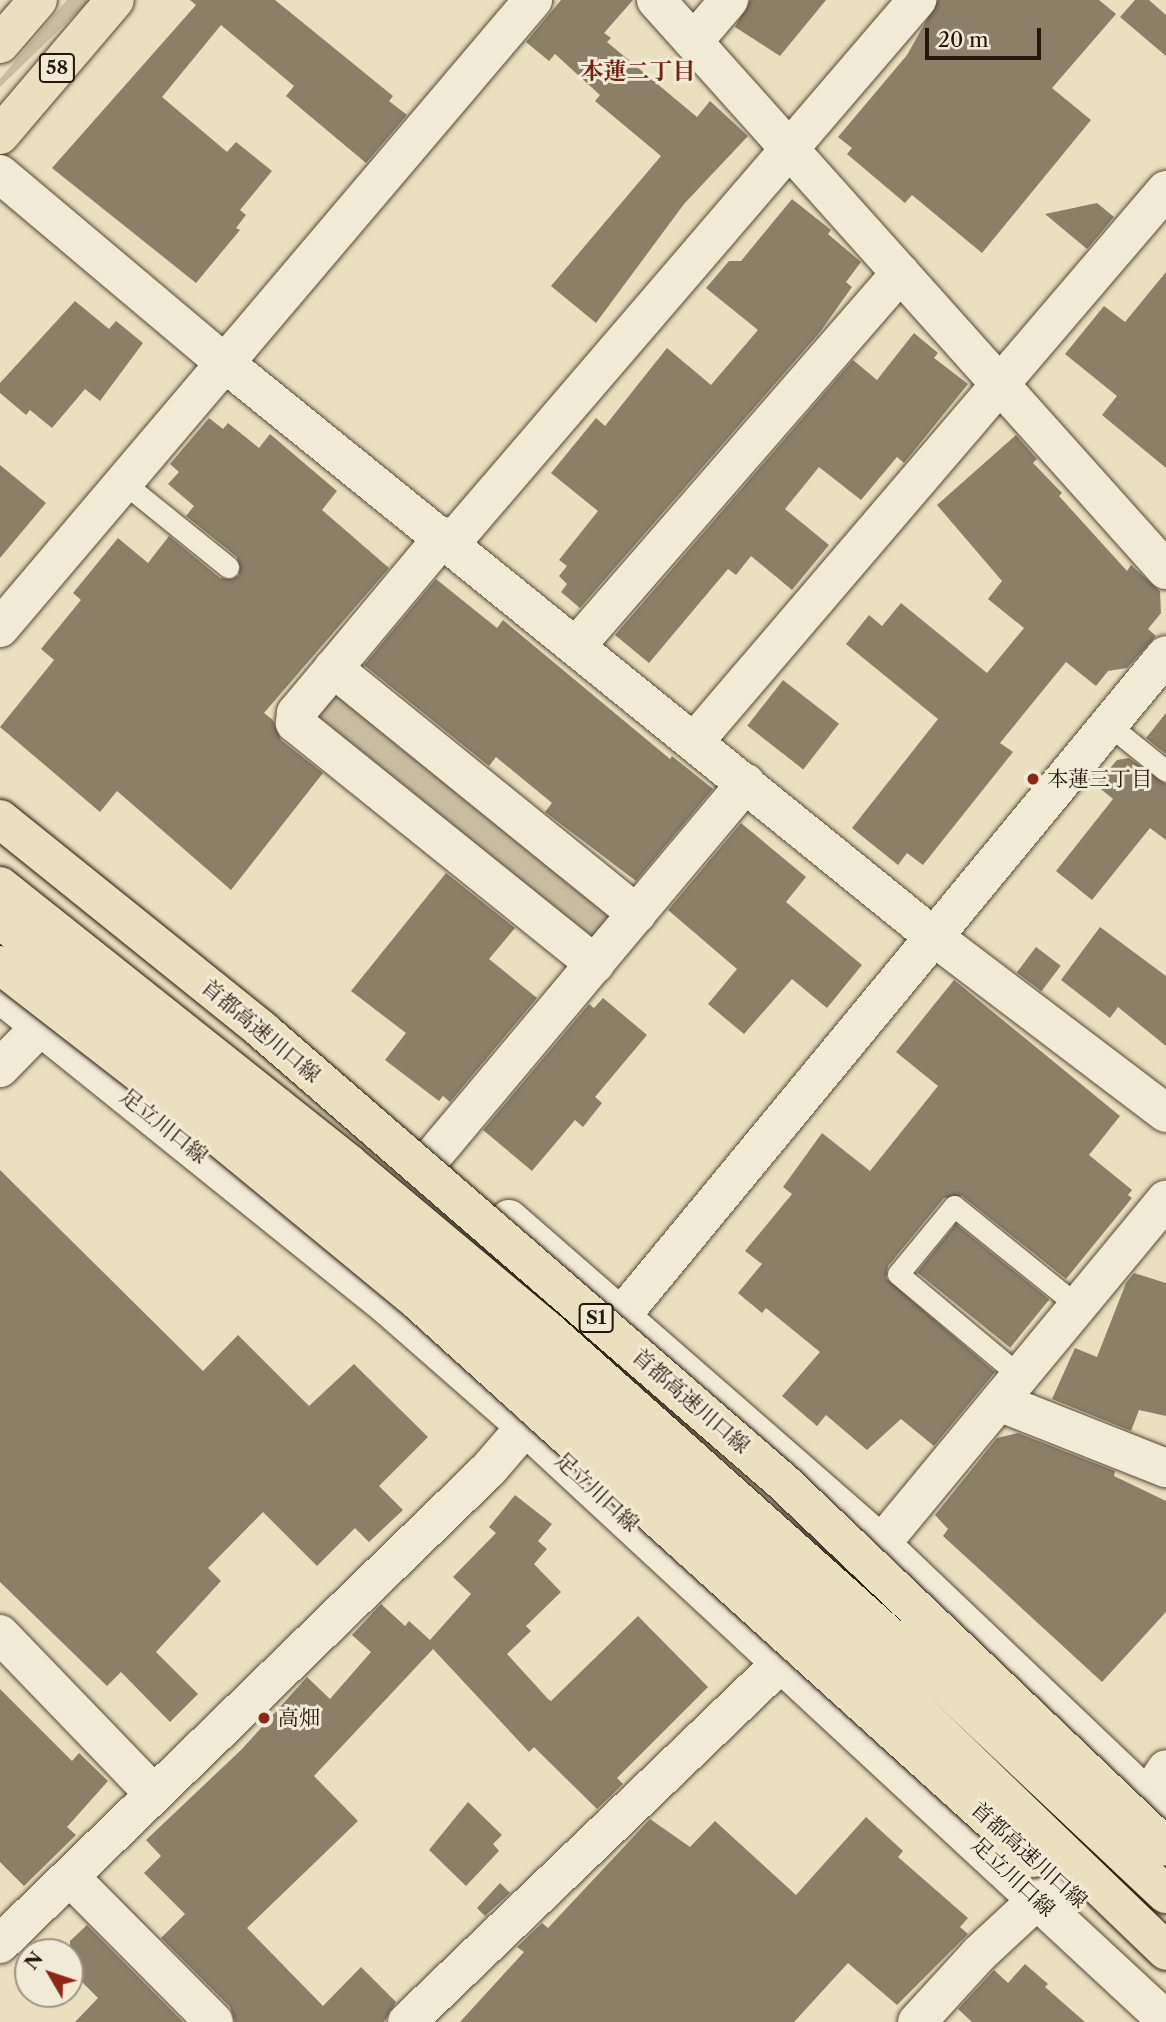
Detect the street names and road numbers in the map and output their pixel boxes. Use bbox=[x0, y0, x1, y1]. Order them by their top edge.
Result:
road number: 58 bbox=[38, 52, 76, 83]
street label: 首都高速川口線 bbox=[197, 974, 325, 1088]
street label: 足立川口線 bbox=[115, 1083, 213, 1169]
road number: S1 bbox=[578, 1302, 614, 1334]
street label: 首都高速川口線 bbox=[627, 1343, 755, 1459]
street label: 足立川口線 bbox=[550, 1447, 644, 1537]
street label: 首都高速川口線 bbox=[966, 1796, 1092, 1914]
street label: 足立川口線 bbox=[966, 1832, 1060, 1922]

